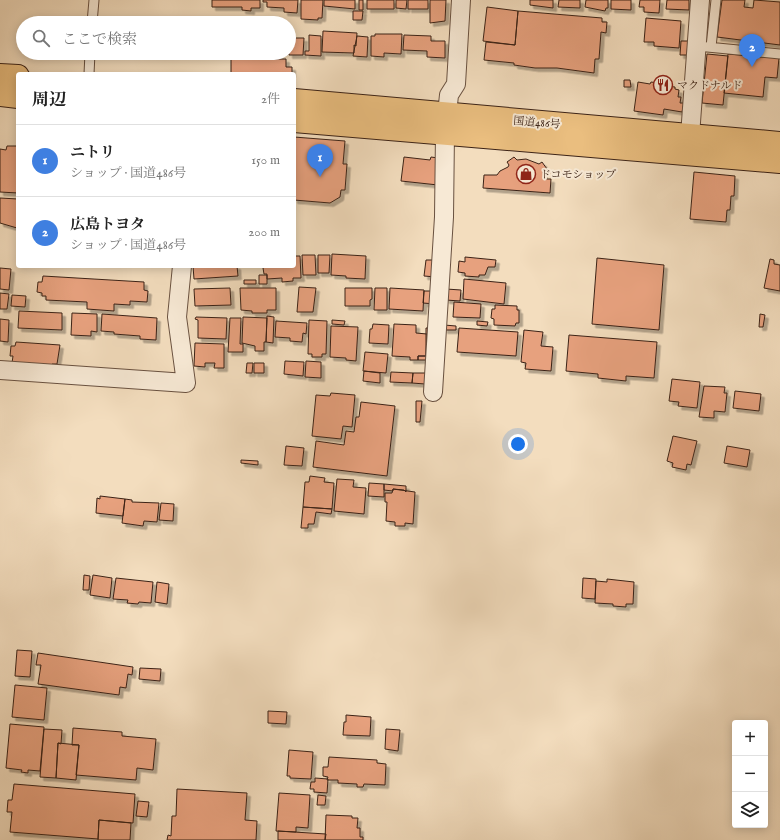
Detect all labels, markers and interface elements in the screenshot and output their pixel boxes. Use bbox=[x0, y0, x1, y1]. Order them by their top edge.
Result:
search box bbox=[16, 16, 296, 60]
icon: search bbox=[30, 27, 52, 49]
text: ここで検索 bbox=[62, 30, 137, 49]
pin: 2 bbox=[739, 34, 765, 67]
restaurant icon: マクドナルド bbox=[652, 74, 674, 96]
place label: マクドナルド bbox=[677, 79, 742, 93]
text: 周辺 bbox=[32, 90, 66, 111]
text: 2件 bbox=[261, 91, 280, 108]
street label: 国道486号 bbox=[513, 114, 561, 132]
text: ニトリ bbox=[70, 143, 115, 162]
pin: 1 bbox=[307, 144, 333, 177]
text: 1 bbox=[43, 152, 47, 169]
text: 150 m bbox=[251, 152, 280, 169]
shop icon: ドコモショップ bbox=[515, 163, 537, 185]
text: ショップ · 国道486号 bbox=[70, 165, 186, 182]
place label: ドコモショップ bbox=[540, 168, 616, 182]
text: 広島トヨタ bbox=[70, 215, 145, 234]
text: 2 bbox=[42, 224, 48, 241]
text: 200 m bbox=[248, 224, 280, 241]
text: ショップ · 国道486号 bbox=[70, 237, 186, 254]
your location bbox=[508, 434, 528, 454]
map controls bbox=[732, 720, 768, 828]
button: + bbox=[732, 720, 768, 756]
button: − bbox=[732, 756, 768, 792]
button: layers bbox=[732, 792, 768, 828]

